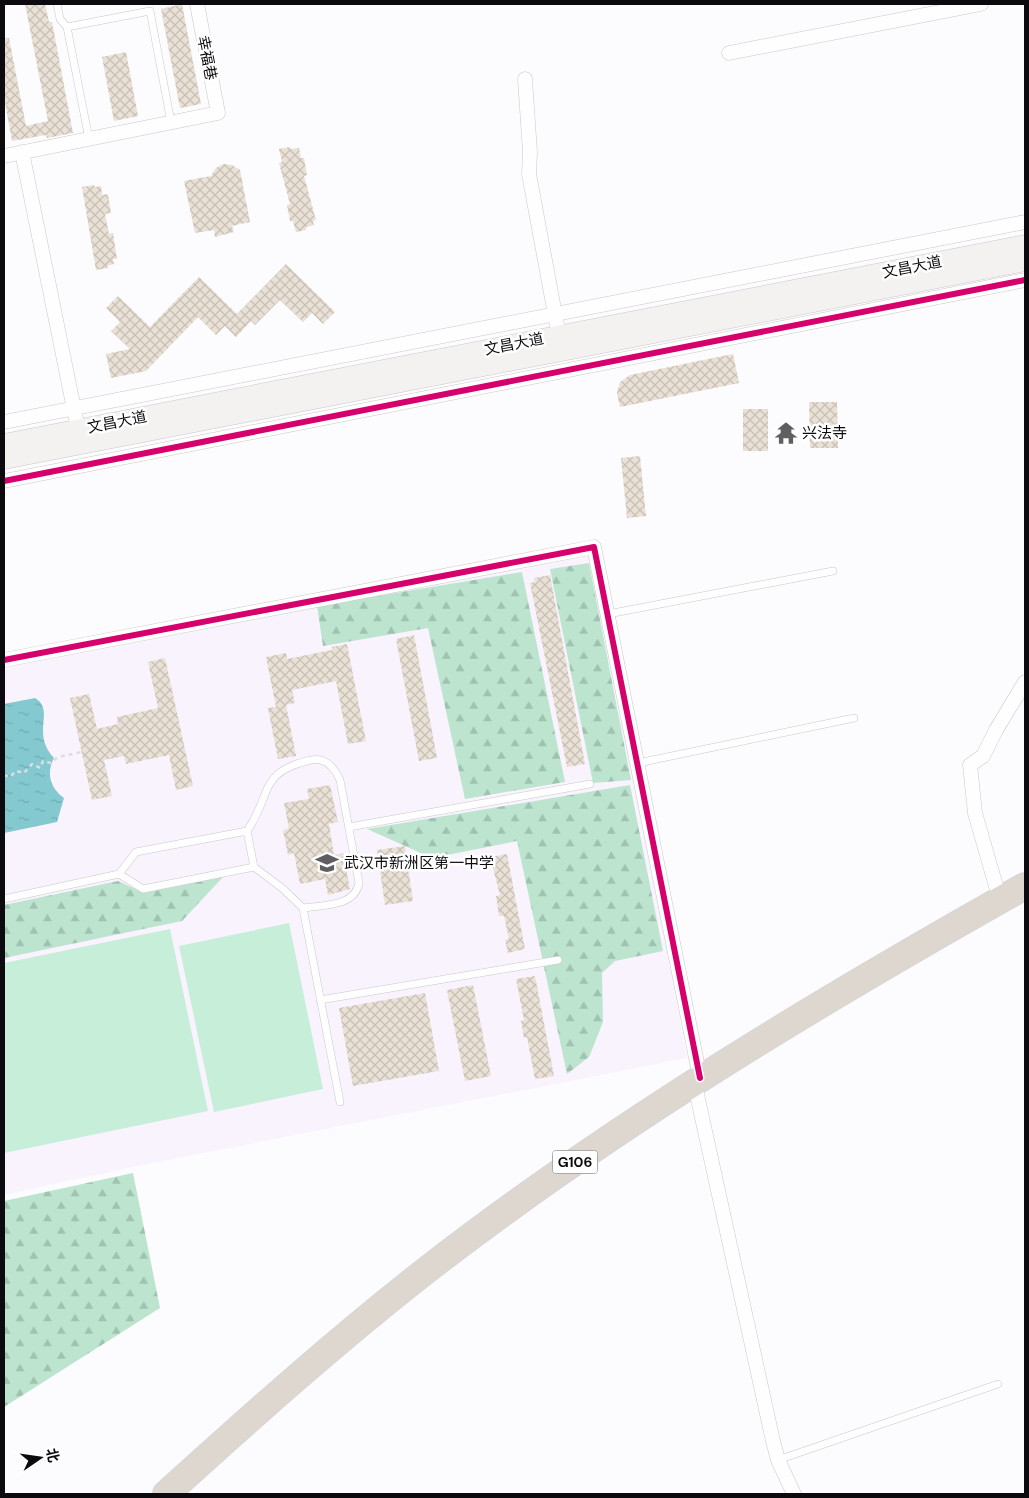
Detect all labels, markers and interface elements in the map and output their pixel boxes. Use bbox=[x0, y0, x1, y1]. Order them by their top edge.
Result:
street label: 幸福巷 bbox=[193, 34, 221, 82]
street label: 文昌大道 bbox=[881, 251, 943, 283]
street label: 文昌大道 bbox=[483, 328, 545, 360]
street label: 文昌大道 bbox=[86, 406, 148, 438]
temple icon: 兴法寺 bbox=[773, 420, 799, 446]
place label: 兴法寺 bbox=[802, 423, 847, 443]
school or university icon: 武汉市新洲区第一中学 bbox=[314, 850, 340, 876]
place label: 武汉市新洲区第一中学 bbox=[344, 853, 494, 873]
road number: G106 bbox=[552, 1150, 598, 1174]
north arrow bbox=[15, 1433, 65, 1483]
text: 北 bbox=[42, 1446, 63, 1464]

